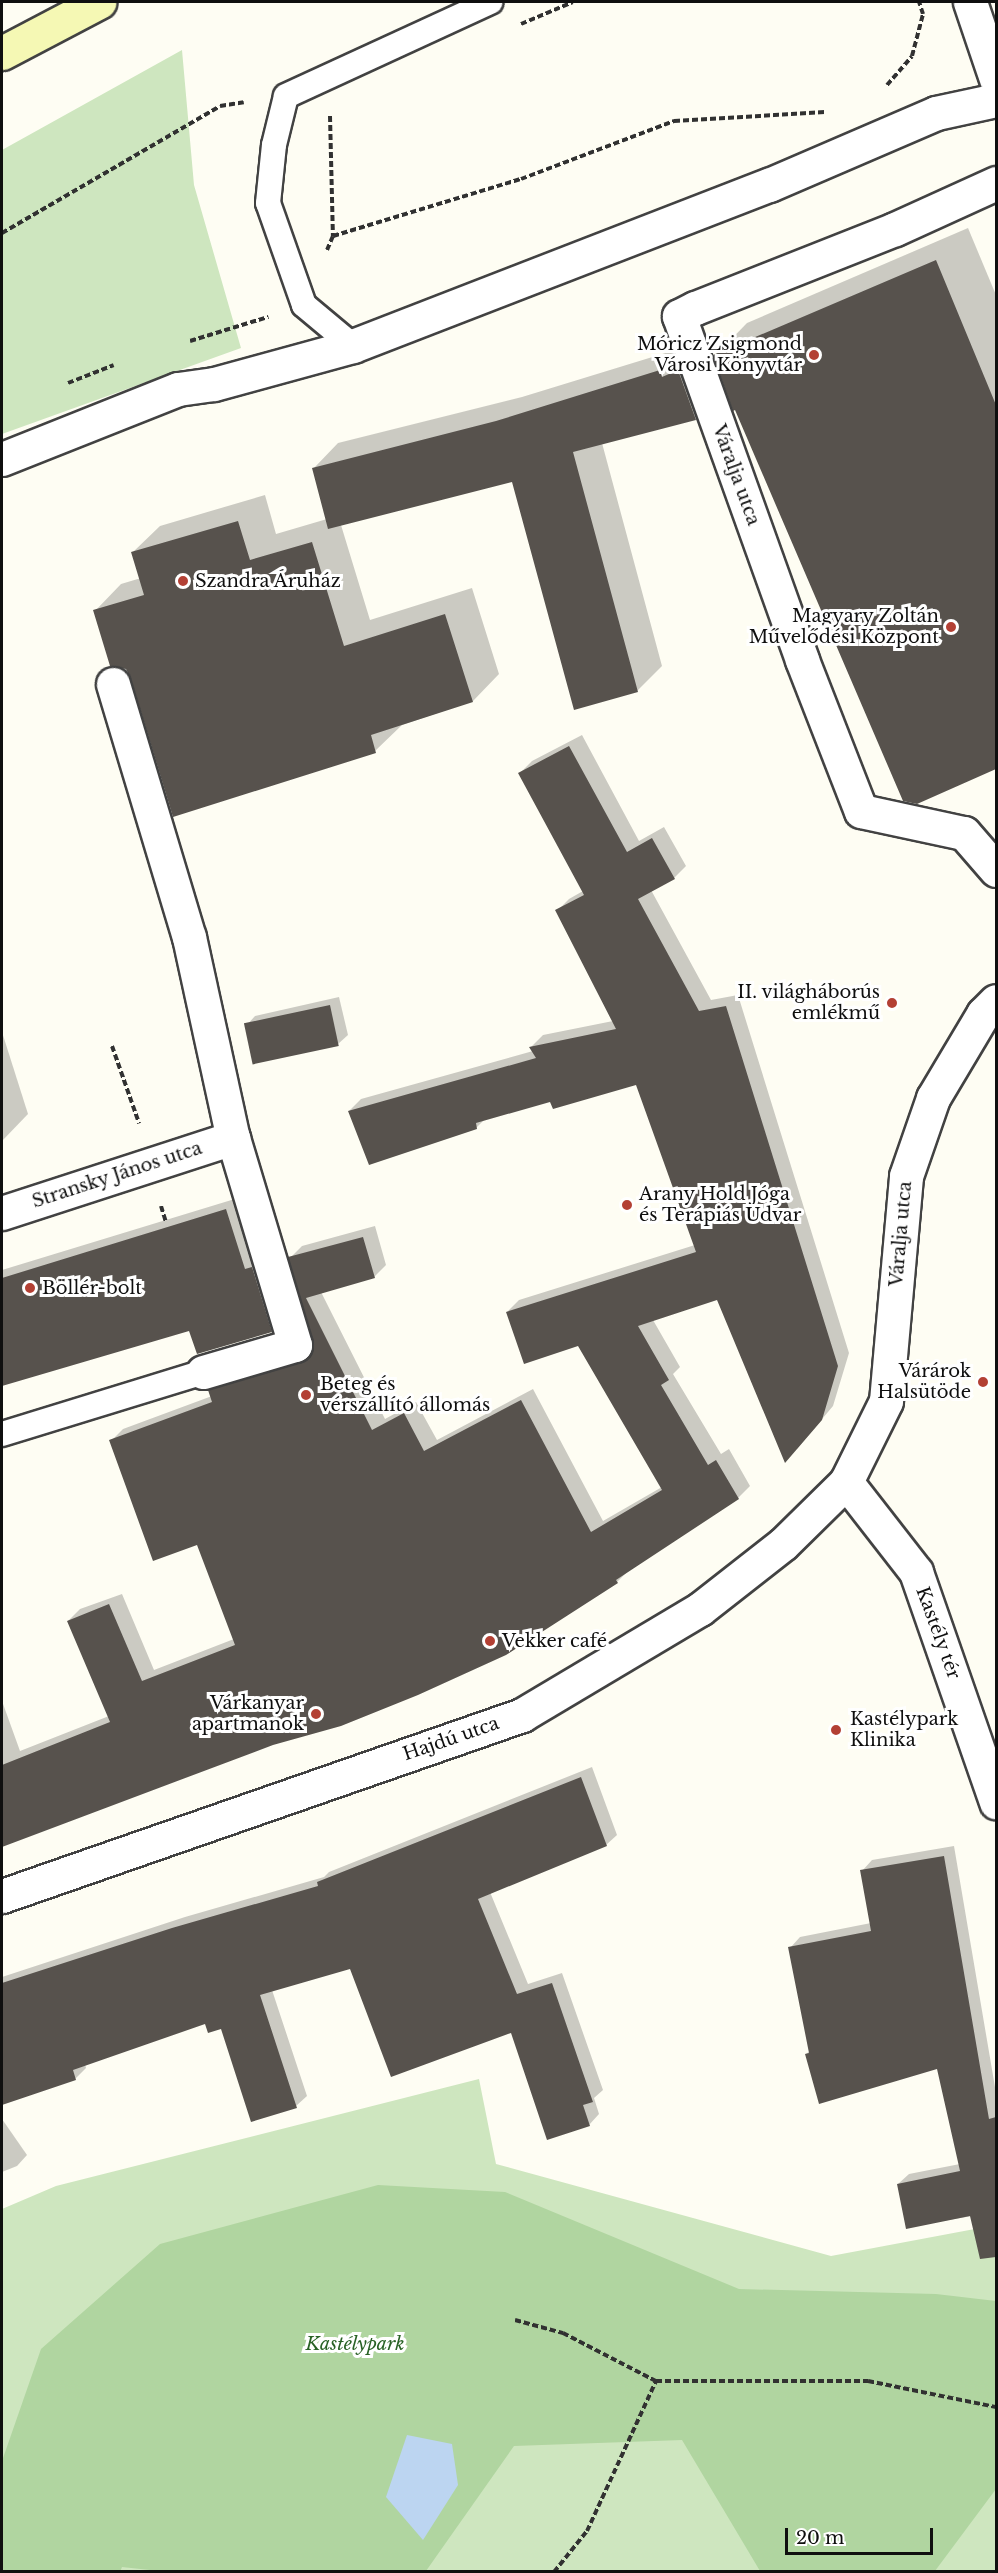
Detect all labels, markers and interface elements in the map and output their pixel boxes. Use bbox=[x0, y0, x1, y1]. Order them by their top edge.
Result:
place label: Móricz Zsigmond Városi Könyvtár bbox=[637, 334, 802, 376]
marker: Móricz Zsigmond Városi Könyvtár bbox=[807, 348, 821, 362]
street label: Váralja utca bbox=[708, 422, 764, 528]
place label: Szandra Áruház bbox=[195, 570, 342, 592]
marker: Szandra Áruház bbox=[176, 574, 190, 588]
place label: Magyary Zoltán Művelődési Központ bbox=[749, 606, 939, 648]
marker: Magyary Zoltán Művelődési Központ bbox=[944, 620, 958, 634]
place label: II. világháborús emlékmű bbox=[737, 982, 880, 1024]
marker: II. világháborús emlékmű bbox=[885, 996, 899, 1010]
street label: Stransky János utca bbox=[29, 1137, 205, 1213]
street label: Váralja utca bbox=[886, 1180, 916, 1288]
place label: Arany Hold Jóga és Terápiás Udvar bbox=[639, 1184, 802, 1226]
marker: Arany Hold Jóga és Terápiás Udvar bbox=[620, 1198, 634, 1212]
place label: Böllér-bolt bbox=[42, 1277, 142, 1299]
marker: Böllér-bolt bbox=[23, 1281, 37, 1295]
place label: Várárok Halsütöde bbox=[877, 1361, 971, 1404]
place label: Beteg és vérszállító állomás bbox=[320, 1374, 490, 1416]
marker: Várárok Halsütöde bbox=[976, 1375, 990, 1389]
marker: Beteg és vérszállító állomás bbox=[297, 1386, 315, 1404]
street label: Kastély tér bbox=[911, 1584, 965, 1682]
place label: Vekker café bbox=[502, 1630, 608, 1652]
marker: Vekker café bbox=[483, 1634, 497, 1648]
place label: Várkanyar apartmanok bbox=[192, 1693, 304, 1736]
marker: Várkanyar apartmanok bbox=[309, 1707, 323, 1721]
place label: Kastélypark Klinika bbox=[850, 1709, 958, 1752]
street label: Hajdú utca bbox=[400, 1713, 502, 1765]
marker: Kastélypark Klinika bbox=[827, 1721, 845, 1739]
park label: Kastélypark bbox=[306, 2333, 404, 2355]
scale bar bbox=[788, 2516, 936, 2554]
text: 20 m bbox=[796, 2527, 844, 2549]

